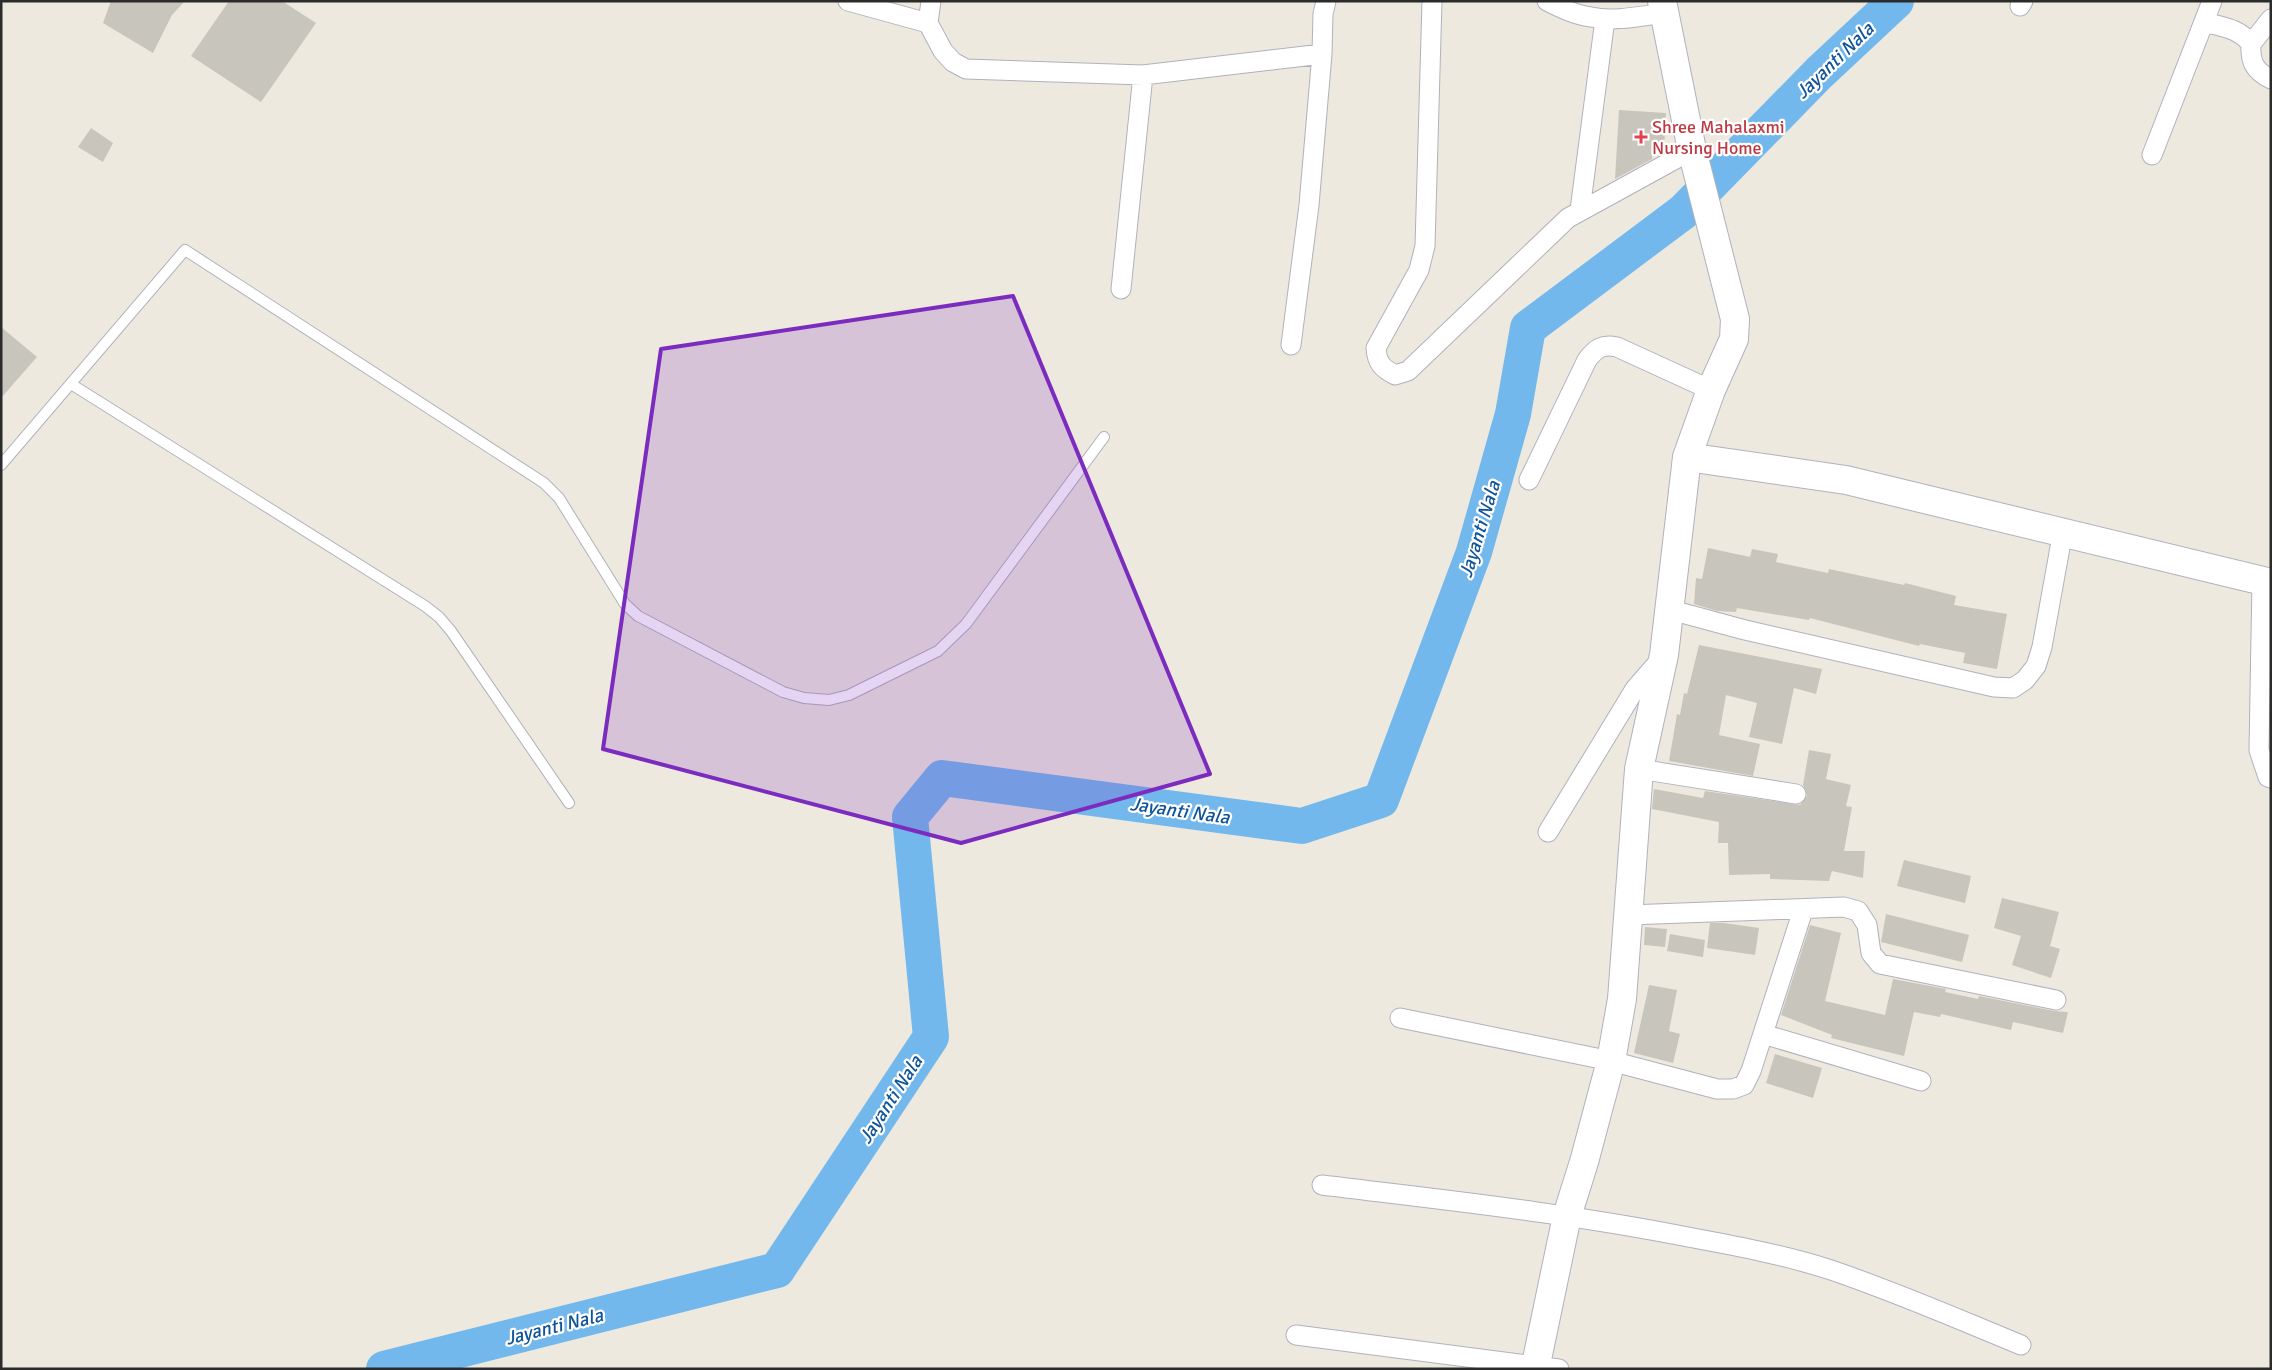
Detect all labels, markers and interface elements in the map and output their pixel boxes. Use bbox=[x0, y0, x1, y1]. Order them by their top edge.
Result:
water label: Jayanti Nala bbox=[1790, 16, 1880, 104]
place label: Shree Mahalaxmi Nursing Home bbox=[1652, 116, 1785, 159]
marker: Shree Mahalaxmi Nursing Home bbox=[1634, 130, 1648, 144]
water label: Jayanti Nala bbox=[1454, 477, 1506, 581]
water label: Jayanti Nala bbox=[1129, 792, 1232, 830]
water label: Jayanti Nala bbox=[854, 1050, 929, 1148]
water label: Jayanti Nala bbox=[503, 1303, 607, 1351]

